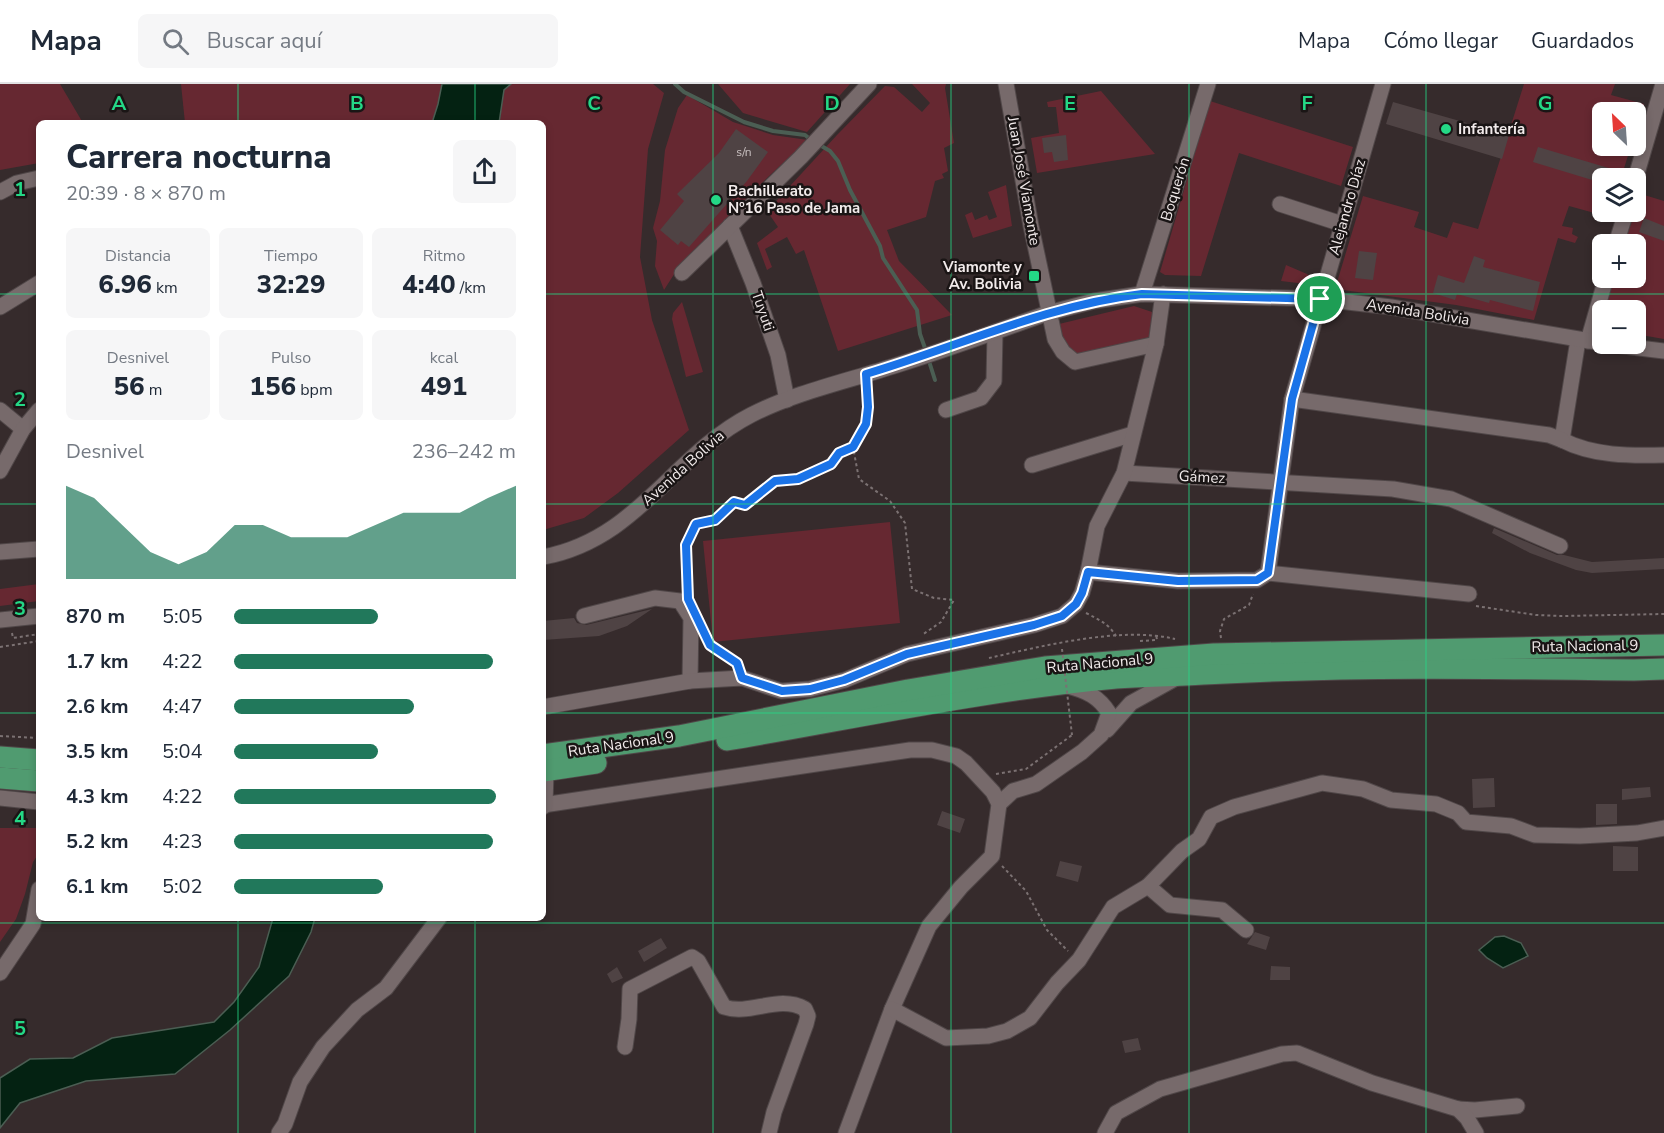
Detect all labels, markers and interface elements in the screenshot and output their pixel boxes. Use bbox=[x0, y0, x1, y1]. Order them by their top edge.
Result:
search box bbox=[138, 14, 558, 68]
text: Mapa bbox=[30, 22, 102, 60]
icon: search bbox=[159, 25, 192, 58]
text: Buscar aquí bbox=[207, 26, 322, 56]
text: Mapa bbox=[1298, 27, 1350, 55]
text: Cómo llegar bbox=[1383, 27, 1498, 55]
text: Guardados bbox=[1531, 27, 1634, 55]
text: A bbox=[112, 90, 127, 117]
text: B bbox=[350, 90, 364, 117]
text: C bbox=[587, 90, 601, 117]
text: D bbox=[824, 90, 840, 117]
text: E bbox=[1064, 90, 1076, 117]
text: F bbox=[1301, 90, 1313, 117]
text: G bbox=[1538, 90, 1552, 117]
north arrow bbox=[1592, 102, 1646, 156]
map controls bbox=[1592, 102, 1646, 354]
street label: Juan José Viamonte bbox=[1003, 114, 1045, 247]
place label: Infantería bbox=[1458, 119, 1525, 139]
marker: Infantería bbox=[1439, 122, 1453, 136]
text: Carrera nocturna bbox=[66, 135, 332, 180]
button: share bbox=[453, 140, 516, 203]
house number: s/n bbox=[736, 144, 752, 160]
street label: Boquerón bbox=[1156, 155, 1194, 223]
street label: Alejandro Díaz bbox=[1324, 157, 1370, 257]
button: layers bbox=[1592, 168, 1646, 222]
text: 1 bbox=[14, 176, 26, 203]
text: 20:39 · 8 × 870 m bbox=[66, 180, 226, 207]
place label: Bachillerato Nº16 Paso de Jama bbox=[728, 181, 860, 218]
marker: Bachillerato Nº16 Paso de Jama bbox=[709, 193, 723, 207]
button: + bbox=[1592, 234, 1646, 288]
text: Distancia bbox=[105, 245, 171, 267]
text: Tiempo bbox=[264, 245, 318, 267]
text: Ritmo bbox=[423, 245, 465, 267]
place label: Viamonte y Av. Bolivia bbox=[942, 257, 1022, 294]
text: 6.96 bbox=[98, 267, 152, 302]
text: 32:29 bbox=[256, 267, 326, 302]
text: 4:40 bbox=[402, 267, 456, 302]
marker: Viamonte y Av. Bolivia bbox=[1027, 269, 1041, 283]
pin bbox=[1294, 273, 1345, 324]
text: km bbox=[152, 277, 178, 299]
text: /km bbox=[456, 277, 486, 299]
icon: arrive bbox=[1303, 282, 1336, 315]
street label: Tuyuti bbox=[747, 288, 779, 334]
street label: Avenida Bolivia bbox=[1365, 294, 1471, 330]
button: − bbox=[1592, 300, 1646, 354]
text: Desnivel bbox=[107, 347, 169, 369]
text: Pulso bbox=[271, 347, 311, 369]
text: kcal bbox=[430, 347, 458, 369]
text: 56 bbox=[113, 369, 145, 404]
text: 156 bbox=[249, 369, 296, 404]
text: 491 bbox=[421, 369, 467, 404]
text: m bbox=[145, 379, 163, 401]
text: bpm bbox=[296, 379, 333, 401]
text: 2 bbox=[14, 386, 26, 413]
street label: Avenida Bolivia bbox=[638, 426, 728, 510]
text: Desnivel bbox=[66, 438, 144, 465]
text: 236–242 m bbox=[412, 438, 516, 465]
street label: Gámez bbox=[1178, 466, 1226, 488]
text: 3 bbox=[14, 595, 26, 622]
text: 870 m bbox=[66, 603, 125, 630]
text: 5:05 bbox=[162, 603, 203, 630]
street label: Ruta Nacional 9 bbox=[1531, 635, 1639, 657]
text: 1.7 km bbox=[66, 648, 129, 675]
text: 4:22 bbox=[162, 648, 203, 675]
street label: Ruta Nacional 9 bbox=[1046, 648, 1154, 678]
text: 2.6 km bbox=[66, 693, 129, 720]
text: 4:47 bbox=[162, 693, 203, 720]
street label: Ruta Nacional 9 bbox=[567, 727, 675, 761]
text: 3.5 km bbox=[66, 738, 129, 765]
text: 5:04 bbox=[162, 738, 203, 765]
text: 4.3 km bbox=[66, 783, 129, 810]
text: 4:22 bbox=[162, 783, 203, 810]
text: 4 bbox=[14, 805, 26, 832]
text: 5.2 km bbox=[66, 828, 129, 855]
text: 4:23 bbox=[162, 828, 203, 855]
text: 6.1 km bbox=[66, 873, 129, 900]
text: 5:02 bbox=[162, 873, 203, 900]
text: 5 bbox=[14, 1015, 26, 1042]

